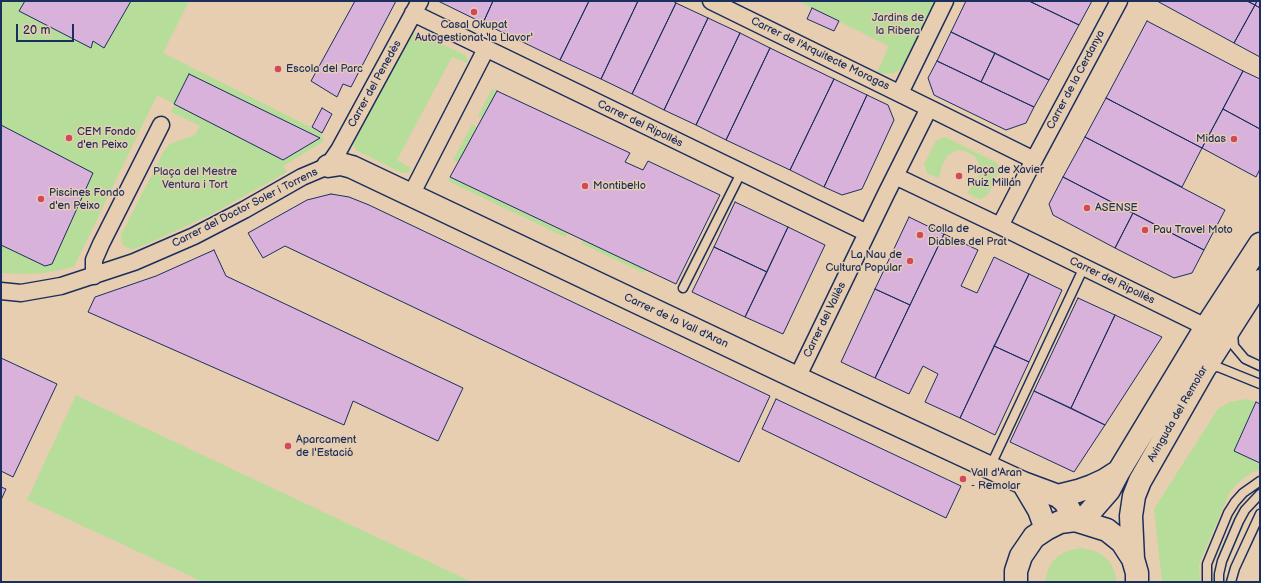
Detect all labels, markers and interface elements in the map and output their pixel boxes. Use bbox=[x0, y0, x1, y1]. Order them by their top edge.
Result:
marker: Casal Okupat Autogestionat 'la Llavor' bbox=[469, 7, 479, 17]
park label: Jardins de la Ribera bbox=[872, 11, 924, 37]
street label: Carrer de l'Arquitecte Moragas bbox=[749, 15, 891, 93]
scale bar bbox=[18, 16, 76, 42]
place label: Casal Okupat Autogestionat 'la Llavor' bbox=[415, 18, 533, 44]
text: 20 m bbox=[23, 23, 50, 38]
street label: Carrer de la Cerdanya bbox=[1044, 28, 1108, 132]
street label: Carrer del Penedès bbox=[346, 38, 404, 130]
place label: Escola del Parc bbox=[286, 62, 363, 76]
marker: Escola del Parc bbox=[273, 64, 283, 74]
street label: Carrer del Ripollès bbox=[595, 98, 685, 150]
place label: CEM Fondo d'en Peixo bbox=[77, 125, 136, 151]
place label: Midas bbox=[1196, 132, 1226, 146]
marker: CEM Fondo d'en Peixo bbox=[64, 133, 74, 143]
marker: Midas bbox=[1229, 134, 1239, 144]
place label: Plaça de Xavier Ruiz Millán bbox=[967, 163, 1044, 189]
park label: Plaça del Mestre Ventura i Tort bbox=[153, 165, 237, 191]
street label: Carrer del Doctor Soler i Torrens bbox=[170, 165, 320, 251]
marker: Plaça de Xavier Ruiz Millán bbox=[954, 171, 964, 181]
place label: Montibel·lo bbox=[593, 179, 646, 193]
marker: Montibel·lo bbox=[580, 181, 590, 191]
place label: Piscines Fondo d'en Peixo bbox=[49, 186, 125, 212]
marker: Piscines Fondo d'en Peixo bbox=[36, 194, 46, 204]
place label: ASENSE bbox=[1095, 201, 1138, 215]
marker: ASENSE bbox=[1082, 203, 1092, 213]
place label: Colla de Diables del Prat bbox=[928, 222, 1007, 248]
place label: Pau Travel Moto bbox=[1153, 223, 1233, 237]
marker: Pau Travel Moto bbox=[1140, 225, 1150, 235]
marker: Colla de Diables del Prat bbox=[915, 230, 925, 240]
place label: La Nau de Cultura Popular bbox=[826, 248, 902, 274]
street label: Carrer del Ripollès bbox=[1067, 255, 1157, 307]
marker: La Nau de Cultura Popular bbox=[905, 256, 915, 266]
street label: Carrer del Vallès bbox=[801, 280, 849, 360]
street label: Carrer de la Vall d'Aran bbox=[622, 291, 730, 351]
street label: Avinguda del Remolar bbox=[1145, 364, 1211, 464]
place label: Aparcament de l'Estació bbox=[296, 433, 356, 459]
marker: Aparcament de l'Estació bbox=[283, 441, 293, 451]
place label: Vall d'Aran - Remolar bbox=[971, 466, 1022, 492]
marker: Vall d'Aran - Remolar bbox=[958, 474, 968, 484]

